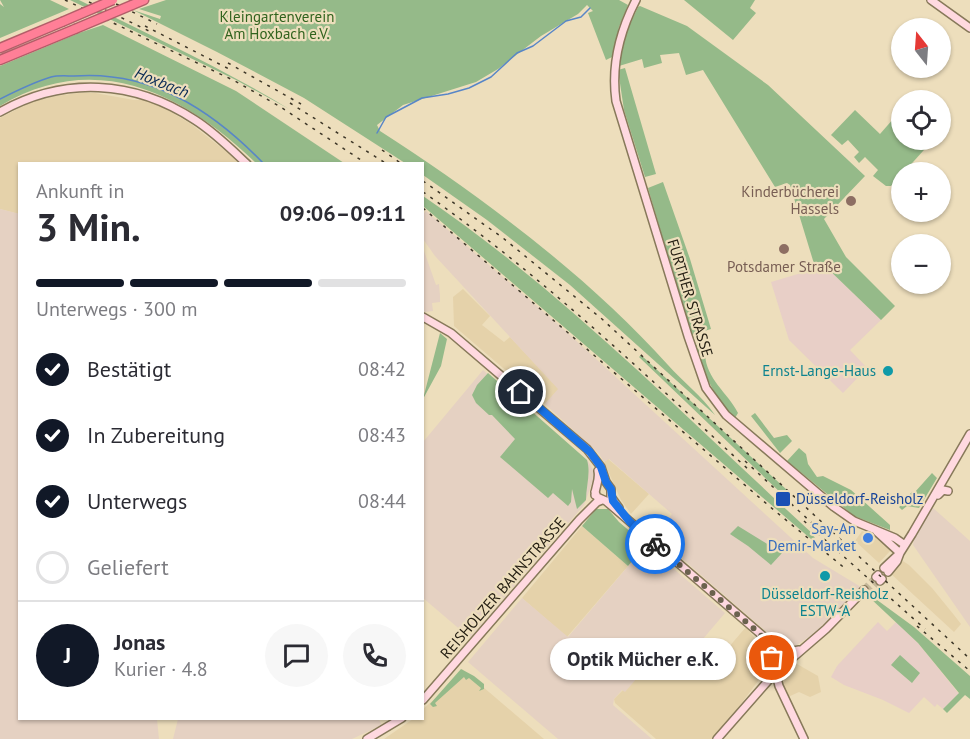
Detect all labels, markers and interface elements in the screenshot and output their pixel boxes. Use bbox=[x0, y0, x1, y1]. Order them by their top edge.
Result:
park label: Kleingartenverein Am Hoxbach e.V. bbox=[220, 7, 334, 43]
north arrow bbox=[891, 18, 951, 78]
map controls bbox=[891, 18, 951, 294]
water label: Hoxbach bbox=[132, 62, 192, 102]
button: locate bbox=[891, 90, 951, 150]
button: + bbox=[891, 162, 951, 222]
text: Ankunft in bbox=[36, 178, 124, 204]
place label: Kinderbücherei Hassels bbox=[741, 182, 839, 218]
marker: Kinderbücherei Hassels bbox=[844, 194, 858, 208]
text: 09:06–09:11 bbox=[280, 199, 406, 227]
text: 3 Min. bbox=[36, 201, 141, 252]
button: − bbox=[891, 234, 951, 294]
street label: FURTHER STRASSE bbox=[663, 237, 717, 359]
marker: Potsdamer Straße bbox=[777, 242, 791, 256]
place label: Potsdamer Straße bbox=[727, 257, 841, 276]
text: Unterwegs · 300 m bbox=[36, 296, 197, 322]
icon: check bbox=[36, 353, 69, 386]
text: Bestätigt bbox=[87, 355, 171, 383]
text: 08:42 bbox=[358, 356, 406, 382]
place label: Ernst-Lange-Haus bbox=[762, 361, 876, 380]
marker: Ernst-Lange-Haus bbox=[881, 364, 895, 378]
pin bbox=[495, 366, 546, 417]
icon: home bbox=[504, 375, 537, 408]
icon: check bbox=[36, 419, 69, 452]
text: In Zubereitung bbox=[87, 421, 225, 449]
text: 08:43 bbox=[358, 422, 406, 448]
icon: check bbox=[36, 485, 69, 518]
text: Unterwegs bbox=[87, 487, 187, 515]
text: 08:44 bbox=[358, 488, 406, 514]
place label: Düsseldorf-Reisholz bbox=[796, 489, 923, 508]
marker: Düsseldorf-Reisholz bbox=[774, 490, 792, 508]
street label: REISHOLZER BAHNSTRASSE bbox=[436, 513, 569, 662]
courier bbox=[625, 514, 685, 574]
place label: Say-An Demir-Market bbox=[768, 519, 856, 555]
icon: bike bbox=[639, 528, 672, 561]
marker: Say-An Demir-Market bbox=[861, 531, 875, 545]
text: Geliefert bbox=[87, 553, 169, 581]
marker: Düsseldorf-Reisholz ESTW-A bbox=[818, 569, 832, 583]
place label: Düsseldorf-Reisholz ESTW-A bbox=[761, 584, 889, 620]
button: chat bbox=[265, 624, 328, 687]
button: phone bbox=[343, 624, 406, 687]
text: Jonas bbox=[114, 628, 165, 656]
pin bbox=[746, 632, 797, 683]
callout: Optik Mücher e.K. bbox=[550, 637, 736, 679]
text: J bbox=[64, 641, 71, 669]
icon: bag bbox=[755, 641, 788, 674]
text: Optik Mücher e.K. bbox=[567, 646, 719, 672]
text: Kurier · 4.8 bbox=[114, 656, 208, 682]

